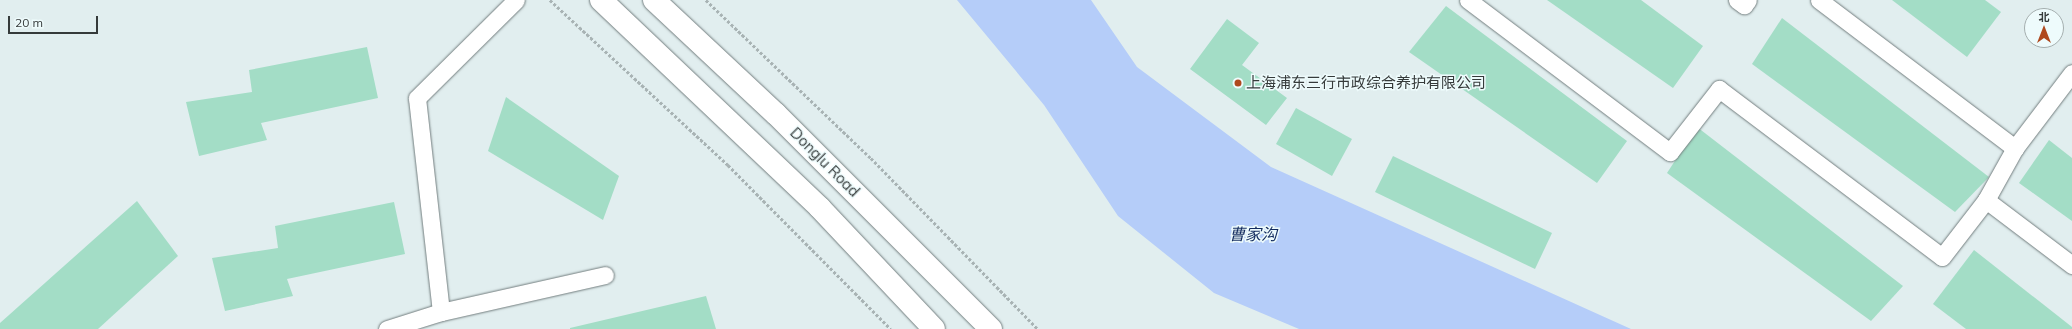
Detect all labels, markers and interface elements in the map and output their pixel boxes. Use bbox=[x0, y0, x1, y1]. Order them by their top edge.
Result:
scale bar bbox=[10, 8, 100, 34]
north arrow bbox=[2024, 8, 2064, 48]
text: 北 bbox=[2039, 10, 2050, 24]
text: 20 m bbox=[15, 15, 43, 30]
place label: 上海浦东三行市政综合养护有限公司 bbox=[1246, 74, 1486, 92]
marker: 上海浦东三行市政综合养护有限公司 bbox=[1233, 78, 1243, 88]
street label: Donglu Road bbox=[787, 124, 863, 200]
water label: 曹家沟 bbox=[1229, 224, 1277, 244]

